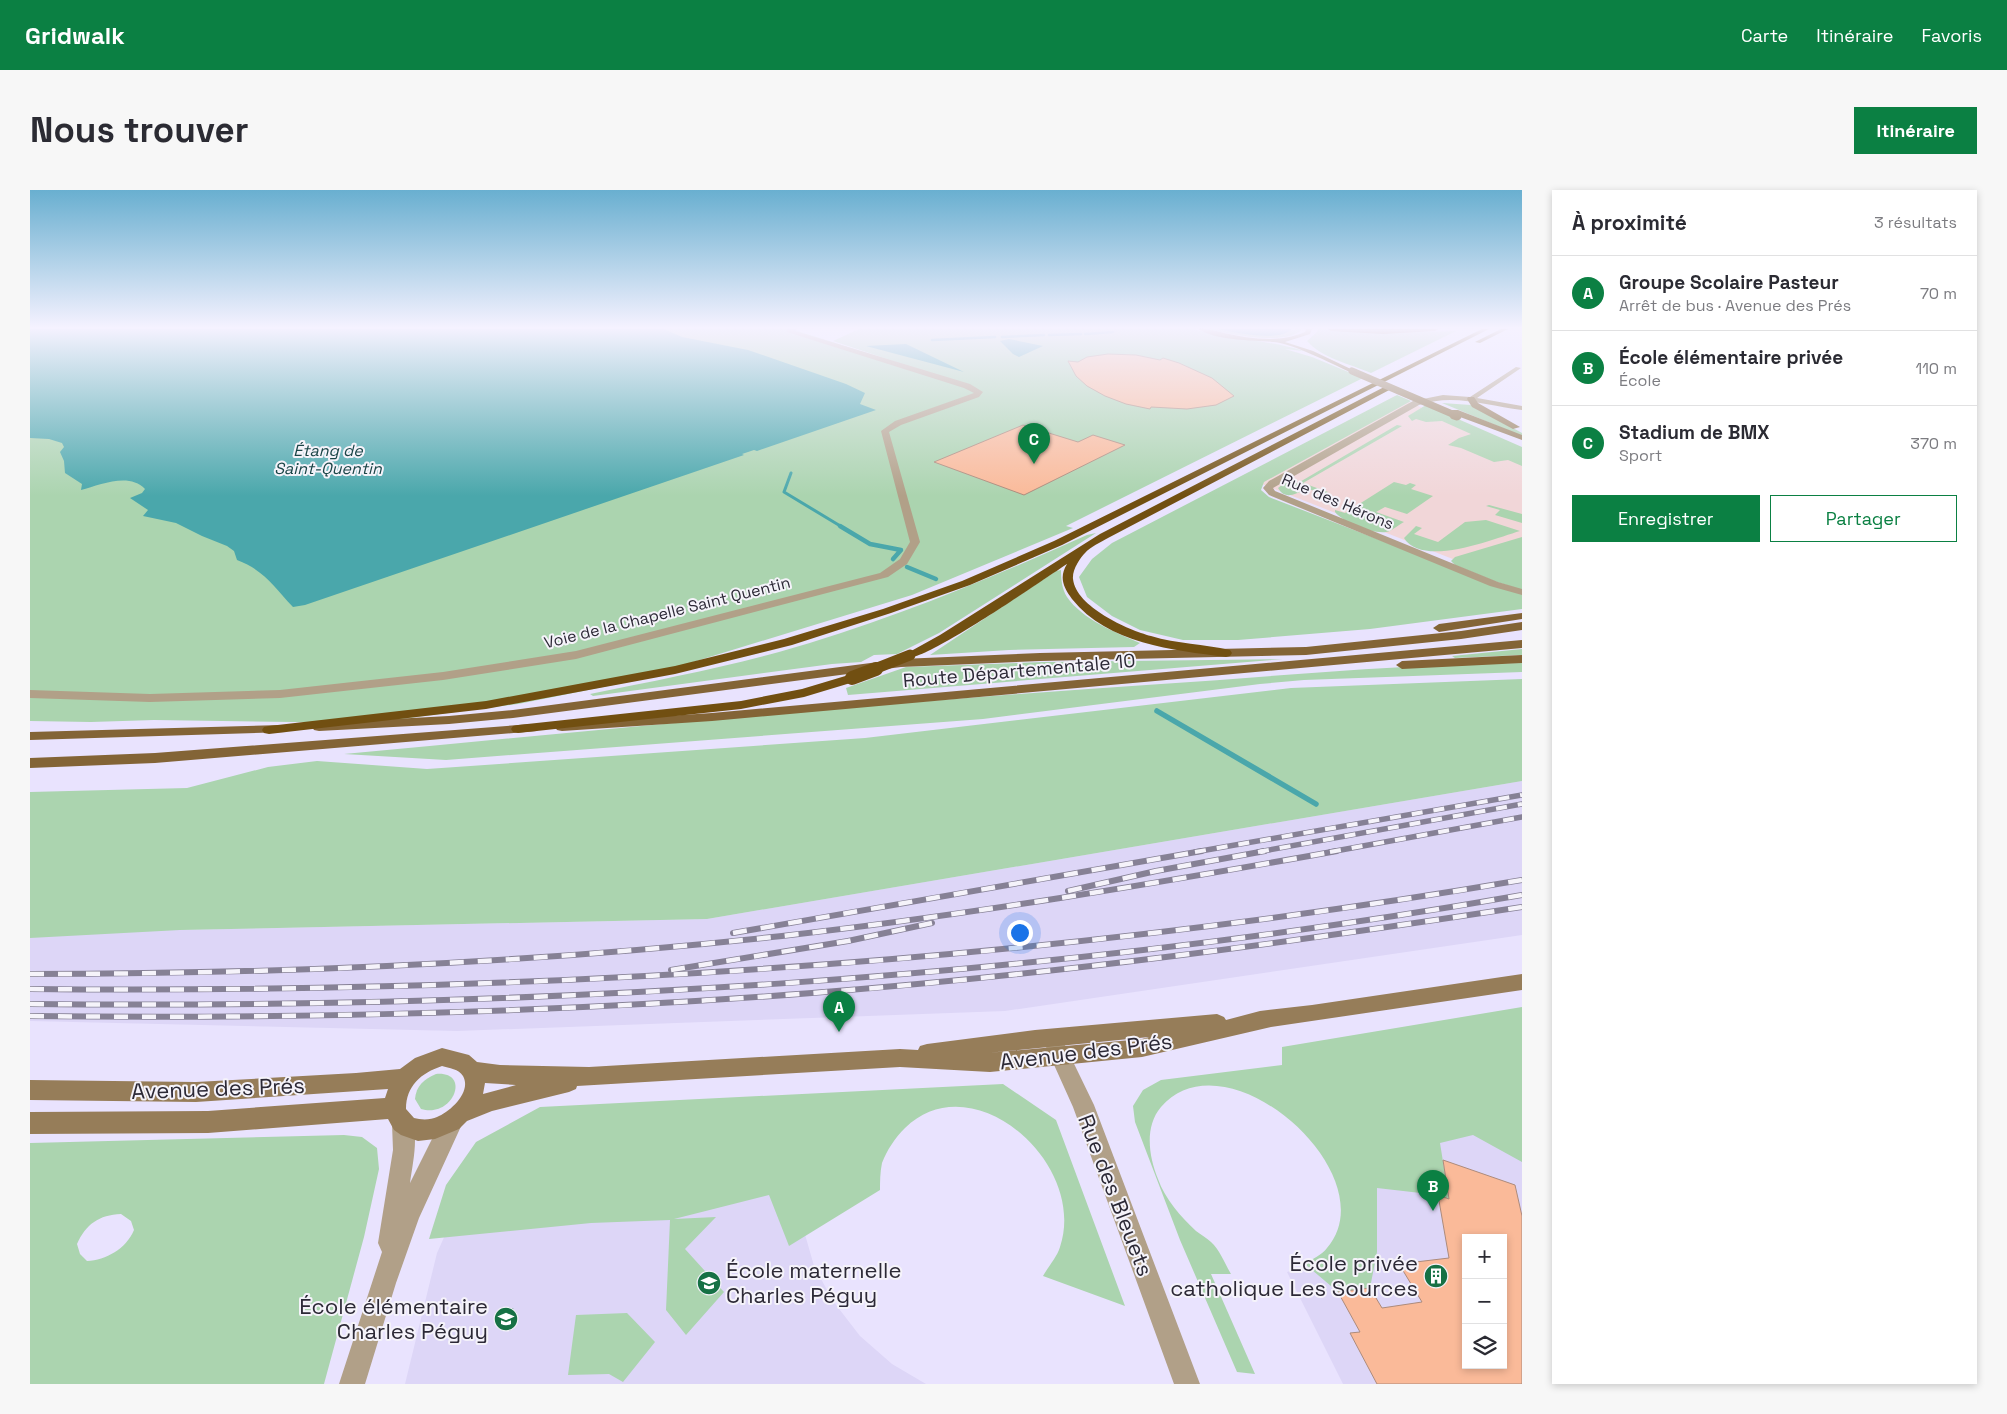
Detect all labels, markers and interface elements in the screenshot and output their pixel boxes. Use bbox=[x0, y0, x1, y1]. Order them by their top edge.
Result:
text: Gridwalk bbox=[25, 20, 125, 51]
text: Carte bbox=[1741, 24, 1788, 47]
text: Itinéraire bbox=[1816, 24, 1893, 47]
text: Favoris bbox=[1921, 24, 1982, 47]
button: Itinéraire bbox=[1854, 107, 1977, 154]
text: Nous trouver bbox=[30, 108, 249, 152]
text: À proximité bbox=[1572, 209, 1687, 236]
text: 3 résultats bbox=[1874, 212, 1957, 233]
text: Groupe Scolaire Pasteur bbox=[1619, 270, 1839, 295]
text: A bbox=[1583, 283, 1593, 304]
text: 70 m bbox=[1920, 283, 1957, 304]
text: Arrêt de bus · Avenue des Prés bbox=[1619, 295, 1851, 316]
text: École élémentaire privée bbox=[1619, 345, 1843, 370]
text: B bbox=[1583, 358, 1593, 379]
text: 110 m bbox=[1915, 358, 1957, 379]
text: École bbox=[1619, 370, 1661, 391]
text: Stadium de BMX bbox=[1619, 420, 1769, 445]
pin: C bbox=[1018, 423, 1050, 464]
text: C bbox=[1583, 433, 1593, 454]
text: 370 m bbox=[1910, 433, 1957, 454]
water label: Étang de Saint-Quentin bbox=[274, 440, 383, 479]
text: Sport bbox=[1619, 445, 1662, 466]
street label: Rue des Hérons bbox=[1279, 468, 1397, 534]
button: Enregistrer bbox=[1572, 495, 1760, 542]
button: Partager bbox=[1770, 495, 1957, 542]
street label: Voie de la Chapelle Saint Quentin bbox=[542, 572, 792, 653]
street label: Route Départementale 10 bbox=[902, 648, 1136, 693]
your location bbox=[1007, 920, 1033, 946]
pin: A bbox=[823, 991, 855, 1032]
street label: Avenue des Prés bbox=[998, 1027, 1174, 1075]
street label: Avenue des Prés bbox=[131, 1071, 305, 1105]
street label: Rue des Bleuets bbox=[1072, 1110, 1160, 1280]
pin: B bbox=[1417, 1170, 1449, 1211]
map controls bbox=[1462, 1234, 1507, 1369]
button: + bbox=[1462, 1234, 1507, 1279]
place label: École privée catholique Les Sources bbox=[1170, 1249, 1418, 1302]
place label: École maternelle Charles Péguy bbox=[726, 1256, 901, 1309]
building icon: École privée catholique Les Sources bbox=[1423, 1263, 1449, 1289]
school or university icon: École maternelle Charles Péguy bbox=[696, 1270, 722, 1296]
button: − bbox=[1462, 1279, 1507, 1324]
place label: École élémentaire Charles Péguy bbox=[299, 1292, 488, 1345]
school or university icon: École élémentaire Charles Péguy bbox=[493, 1306, 519, 1332]
button: layers bbox=[1462, 1324, 1507, 1369]

